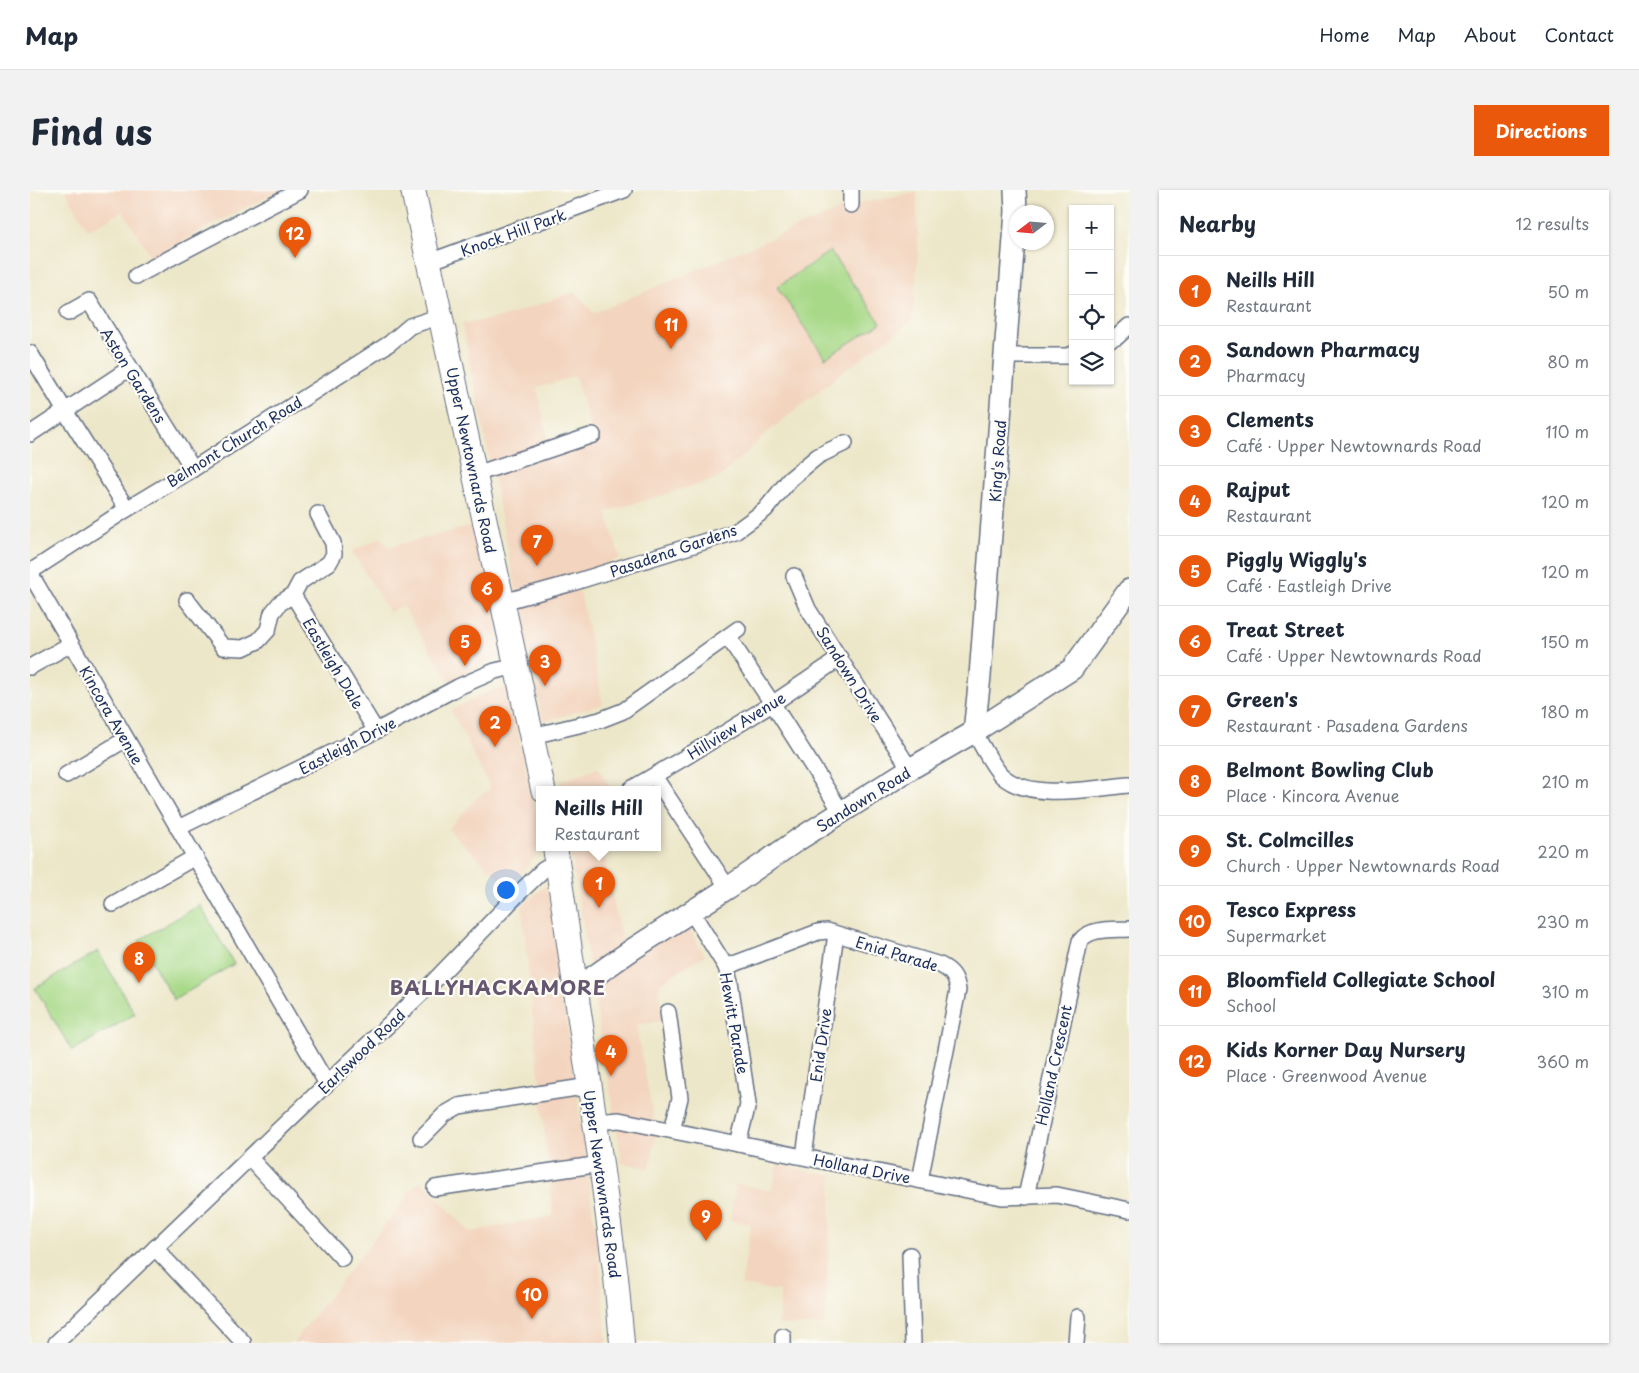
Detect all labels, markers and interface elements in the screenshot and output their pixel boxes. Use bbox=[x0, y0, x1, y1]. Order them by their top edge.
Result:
text: Map bbox=[25, 17, 78, 53]
text: Home bbox=[1319, 21, 1369, 48]
text: Map bbox=[1397, 21, 1436, 48]
text: About bbox=[1464, 21, 1516, 48]
text: Contact bbox=[1544, 21, 1614, 48]
text: Find us bbox=[30, 104, 152, 157]
button: Directions bbox=[1474, 105, 1609, 156]
street label: Knock Hill Park bbox=[457, 202, 569, 262]
north arrow bbox=[1009, 205, 1054, 250]
map controls bbox=[1069, 205, 1114, 385]
button: + bbox=[1069, 205, 1114, 250]
text: Nearby bbox=[1179, 207, 1256, 239]
text: 12 results bbox=[1516, 211, 1589, 235]
pin: 12 bbox=[279, 217, 311, 258]
button: − bbox=[1069, 250, 1114, 295]
text: Neills Hill bbox=[1226, 265, 1314, 293]
text: 1 bbox=[1191, 279, 1199, 303]
text: 50 m bbox=[1548, 279, 1589, 303]
text: Restaurant bbox=[1226, 293, 1312, 317]
button: locate bbox=[1069, 295, 1114, 340]
pin: 11 bbox=[655, 308, 687, 349]
street label: Aston Gardens bbox=[95, 323, 173, 427]
text: Sandown Pharmacy bbox=[1226, 335, 1420, 363]
button: layers bbox=[1069, 340, 1114, 385]
text: 2 bbox=[1189, 349, 1201, 373]
text: 80 m bbox=[1547, 349, 1589, 373]
text: Pharmacy bbox=[1226, 363, 1306, 387]
street label: Upper Newtownards Road bbox=[441, 365, 503, 555]
street label: Belmont Church Road bbox=[162, 390, 306, 492]
text: Clements bbox=[1226, 405, 1314, 433]
street label: King's Road bbox=[983, 419, 1011, 503]
text: 3 bbox=[1190, 419, 1200, 443]
text: 110 m bbox=[1546, 419, 1589, 443]
text: Café · Upper Newtownards Road bbox=[1226, 433, 1482, 457]
text: Rajput bbox=[1226, 475, 1290, 503]
text: 4 bbox=[1190, 489, 1200, 513]
text: 120 m bbox=[1542, 489, 1589, 513]
text: Restaurant bbox=[1226, 503, 1312, 527]
street label: Pasadena Gardens bbox=[606, 517, 740, 583]
pin: 7 bbox=[521, 525, 553, 566]
text: Piggly Wiggly's bbox=[1226, 545, 1367, 573]
text: 5 bbox=[1190, 559, 1200, 583]
text: 120 m bbox=[1542, 559, 1589, 583]
pin: 6 bbox=[471, 572, 503, 613]
text: Café · Eastleigh Drive bbox=[1226, 573, 1392, 597]
street label: Eastleigh Dale bbox=[298, 613, 370, 713]
text: Treat Street bbox=[1226, 615, 1345, 643]
street label: Sandown Drive bbox=[811, 621, 889, 727]
pin: 5 bbox=[449, 625, 481, 666]
text: 6 bbox=[1189, 629, 1201, 653]
text: 150 m bbox=[1541, 629, 1589, 653]
text: Café · Upper Newtownards Road bbox=[1226, 643, 1482, 667]
pin: 3 bbox=[529, 645, 561, 686]
street label: Kincora Avenue bbox=[74, 661, 150, 769]
street label: Hillview Avenue bbox=[682, 685, 790, 765]
text: Green's bbox=[1226, 685, 1298, 713]
text: 7 bbox=[1190, 699, 1200, 723]
text: 180 m bbox=[1541, 699, 1589, 723]
pin: 2 bbox=[479, 706, 511, 747]
street label: Eastleigh Drive bbox=[294, 711, 400, 779]
text: Restaurant · Pasadena Gardens bbox=[1226, 713, 1468, 737]
text: Belmont Bowling Club bbox=[1226, 755, 1434, 783]
street label: Sandown Road bbox=[811, 761, 915, 837]
text: 8 bbox=[1190, 769, 1200, 793]
text: 210 m bbox=[1541, 769, 1589, 793]
text: Place · Kincora Avenue bbox=[1226, 783, 1399, 807]
popup bbox=[536, 786, 661, 851]
text: Neills Hill bbox=[554, 793, 643, 821]
text: Restaurant bbox=[554, 821, 640, 845]
text: St. Colmcilles bbox=[1226, 825, 1354, 853]
text: 9 bbox=[1190, 839, 1200, 863]
text: 220 m bbox=[1538, 839, 1589, 863]
text: Church · Upper Newtownards Road bbox=[1226, 853, 1500, 877]
pin: 1 bbox=[583, 867, 615, 908]
your location bbox=[493, 877, 519, 903]
text: Tesco Express bbox=[1226, 895, 1356, 923]
text: 10 bbox=[1185, 909, 1205, 933]
text: 230 m bbox=[1537, 909, 1589, 933]
text: Supermarket bbox=[1226, 923, 1326, 947]
street label: Enid Parade bbox=[853, 930, 941, 976]
pin: 8 bbox=[123, 942, 155, 983]
text: Bloomfield Collegiate School bbox=[1226, 965, 1495, 993]
street label: Hewitt Parade bbox=[715, 970, 755, 1076]
district label: BALLYHACKAMORE bbox=[390, 972, 606, 1002]
text: 11 bbox=[1188, 979, 1202, 1003]
text: 310 m bbox=[1541, 979, 1589, 1003]
text: School bbox=[1226, 993, 1276, 1017]
street label: Holland Crescent bbox=[1029, 1002, 1077, 1128]
street label: Earlswood Road bbox=[312, 1003, 410, 1099]
street label: Enid Drive bbox=[803, 1006, 837, 1084]
pin: 4 bbox=[595, 1035, 627, 1076]
text: Kids Korner Day Nursery bbox=[1226, 1035, 1466, 1063]
text: 12 bbox=[1186, 1049, 1204, 1073]
text: 360 m bbox=[1537, 1049, 1589, 1073]
text: Place · Greenwood Avenue bbox=[1226, 1063, 1427, 1087]
street label: Upper Newtownards Road bbox=[578, 1088, 628, 1280]
street label: Holland Drive bbox=[812, 1147, 913, 1189]
pin: 9 bbox=[690, 1200, 722, 1241]
pin: 10 bbox=[516, 1278, 548, 1319]

